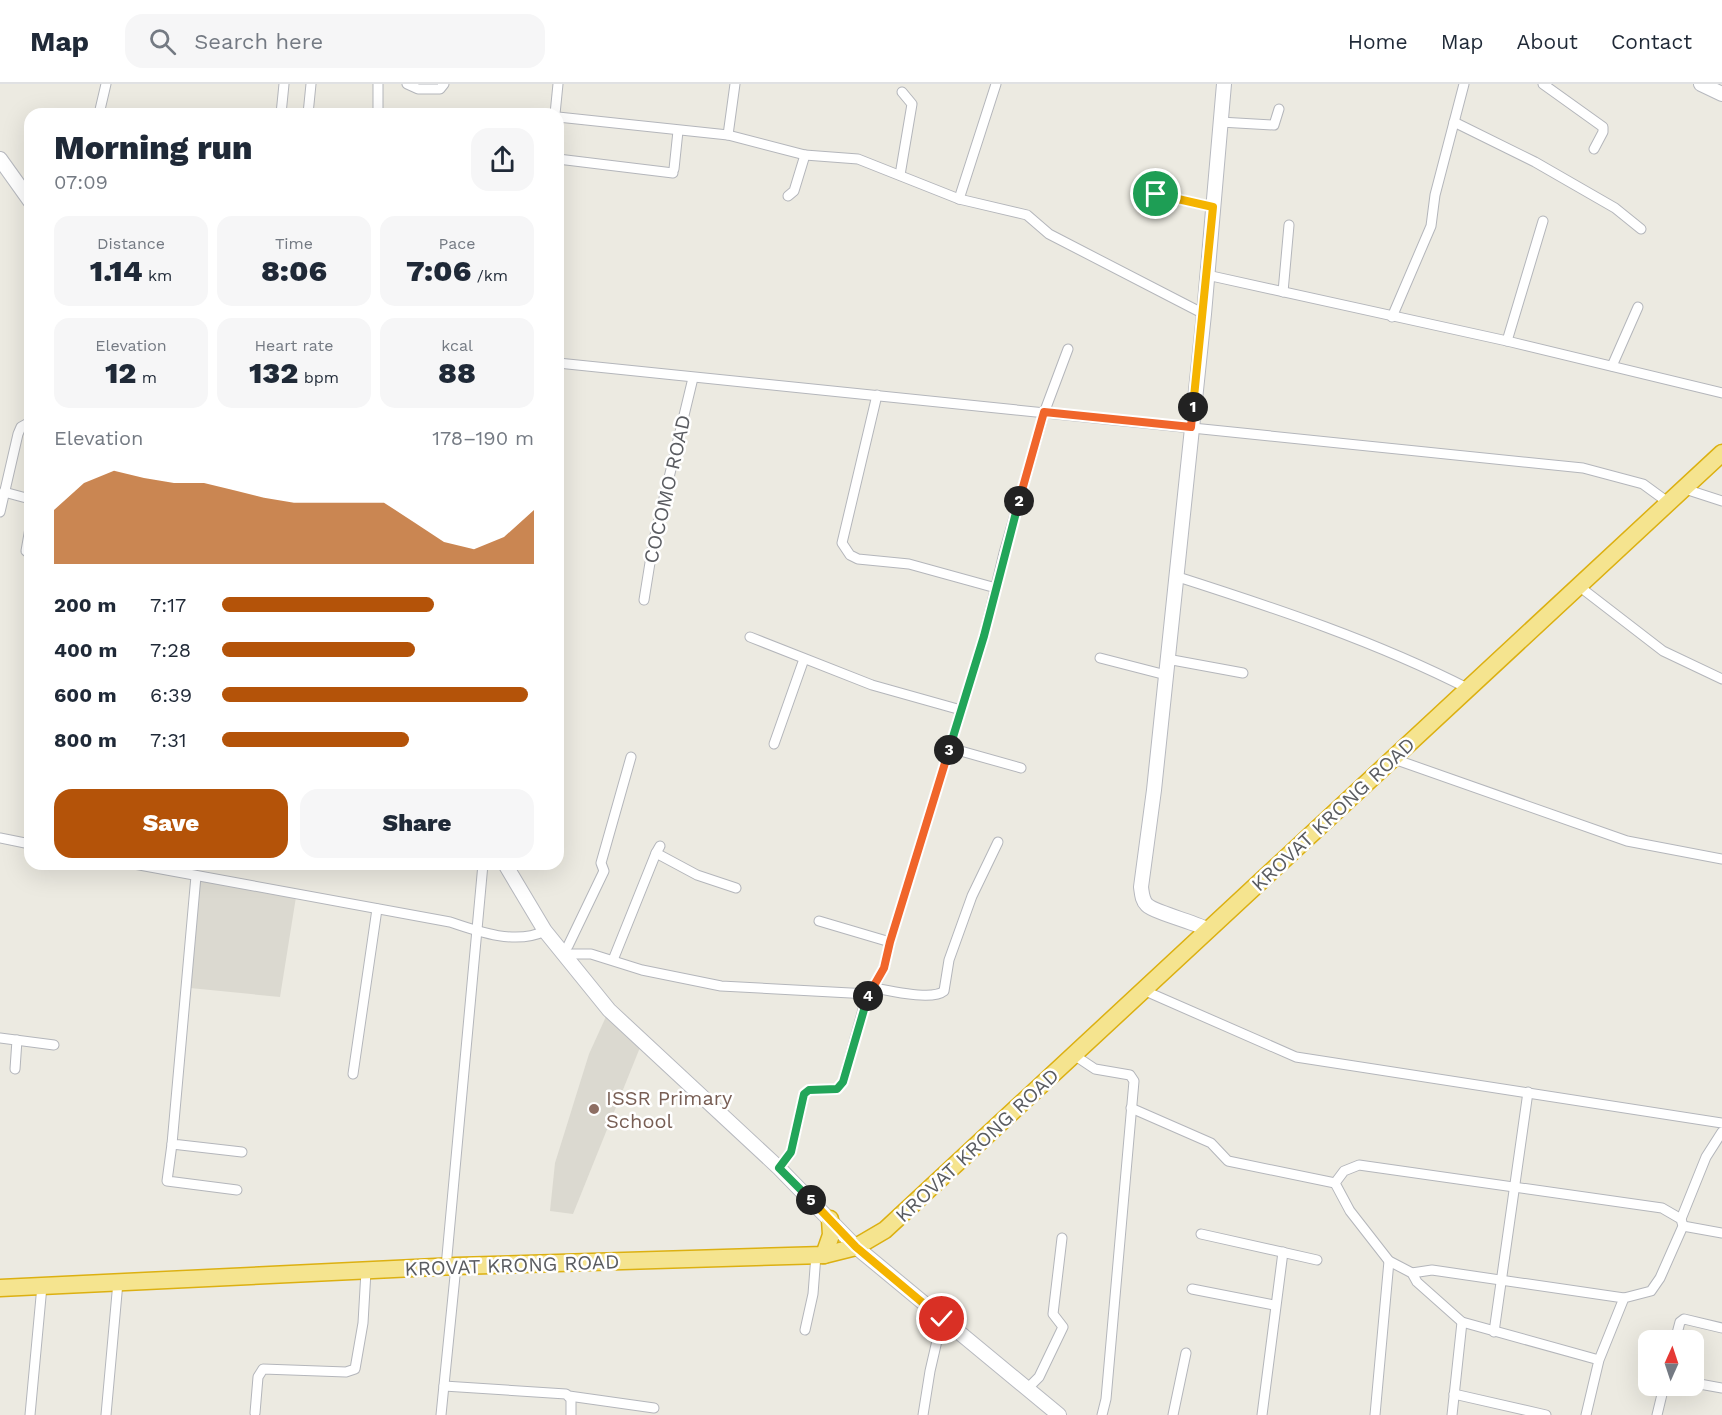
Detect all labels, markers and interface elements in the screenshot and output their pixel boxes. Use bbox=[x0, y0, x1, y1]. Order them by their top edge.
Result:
search box bbox=[125, 14, 545, 68]
text: Map bbox=[30, 25, 89, 58]
icon: search bbox=[146, 25, 179, 58]
text: Search here bbox=[194, 29, 323, 54]
text: Home bbox=[1348, 29, 1408, 54]
text: Map bbox=[1441, 29, 1484, 54]
text: About bbox=[1517, 29, 1578, 54]
text: Contact bbox=[1611, 29, 1692, 54]
text: Morning run bbox=[54, 128, 253, 167]
button: share bbox=[471, 128, 534, 191]
pin bbox=[1130, 168, 1181, 219]
text: 07:09 bbox=[54, 170, 108, 194]
icon: arrive bbox=[1139, 177, 1172, 210]
text: Distance bbox=[97, 234, 165, 253]
text: Time bbox=[275, 234, 313, 253]
text: Pace bbox=[438, 234, 476, 253]
text: 1.14 bbox=[90, 253, 142, 288]
text: 8:06 bbox=[261, 253, 327, 288]
text: 7:06 bbox=[406, 253, 471, 288]
text: km bbox=[142, 266, 172, 285]
text: /km bbox=[471, 266, 508, 285]
text: Elevation bbox=[95, 336, 167, 355]
text: Heart rate bbox=[254, 336, 334, 355]
text: kcal bbox=[441, 336, 473, 355]
text: 12 bbox=[105, 355, 136, 390]
text: 132 bbox=[249, 355, 298, 390]
text: 88 bbox=[438, 355, 476, 390]
text: m bbox=[136, 368, 157, 387]
text: bpm bbox=[298, 368, 339, 387]
pin: 1 bbox=[1178, 392, 1208, 422]
text: 1 bbox=[1190, 397, 1196, 416]
street label: COCOMO ROAD bbox=[638, 412, 696, 566]
text: Elevation bbox=[54, 426, 143, 450]
text: 178–190 m bbox=[432, 426, 534, 450]
pin: 2 bbox=[1004, 486, 1034, 516]
text: 2 bbox=[1014, 491, 1024, 510]
text: 200 m bbox=[54, 593, 116, 617]
text: 7:17 bbox=[150, 593, 186, 617]
text: 400 m bbox=[54, 638, 117, 662]
text: 7:28 bbox=[150, 638, 191, 662]
text: 600 m bbox=[54, 683, 117, 707]
text: 6:39 bbox=[150, 683, 192, 707]
text: 800 m bbox=[54, 728, 117, 752]
text: 7:31 bbox=[150, 728, 187, 752]
street label: KROVAT KRONG ROAD bbox=[1246, 732, 1420, 896]
pin: 3 bbox=[934, 735, 964, 765]
text: 3 bbox=[944, 740, 954, 759]
button: Save bbox=[54, 789, 288, 858]
button: Share bbox=[300, 789, 534, 858]
pin: 4 bbox=[853, 981, 883, 1011]
text: 4 bbox=[863, 986, 873, 1005]
street label: KROVAT KRONG ROAD bbox=[890, 1063, 1064, 1227]
place label: ISSR Primary School bbox=[606, 1086, 733, 1133]
marker: ISSR Primary School bbox=[587, 1102, 601, 1116]
pin: 5 bbox=[796, 1185, 826, 1215]
text: 5 bbox=[806, 1190, 816, 1209]
street label: KROVAT KRONG ROAD bbox=[404, 1249, 620, 1281]
pin bbox=[916, 1293, 967, 1344]
icon: check bbox=[925, 1302, 958, 1335]
north arrow bbox=[1638, 1330, 1704, 1396]
map controls bbox=[1638, 1330, 1704, 1396]

